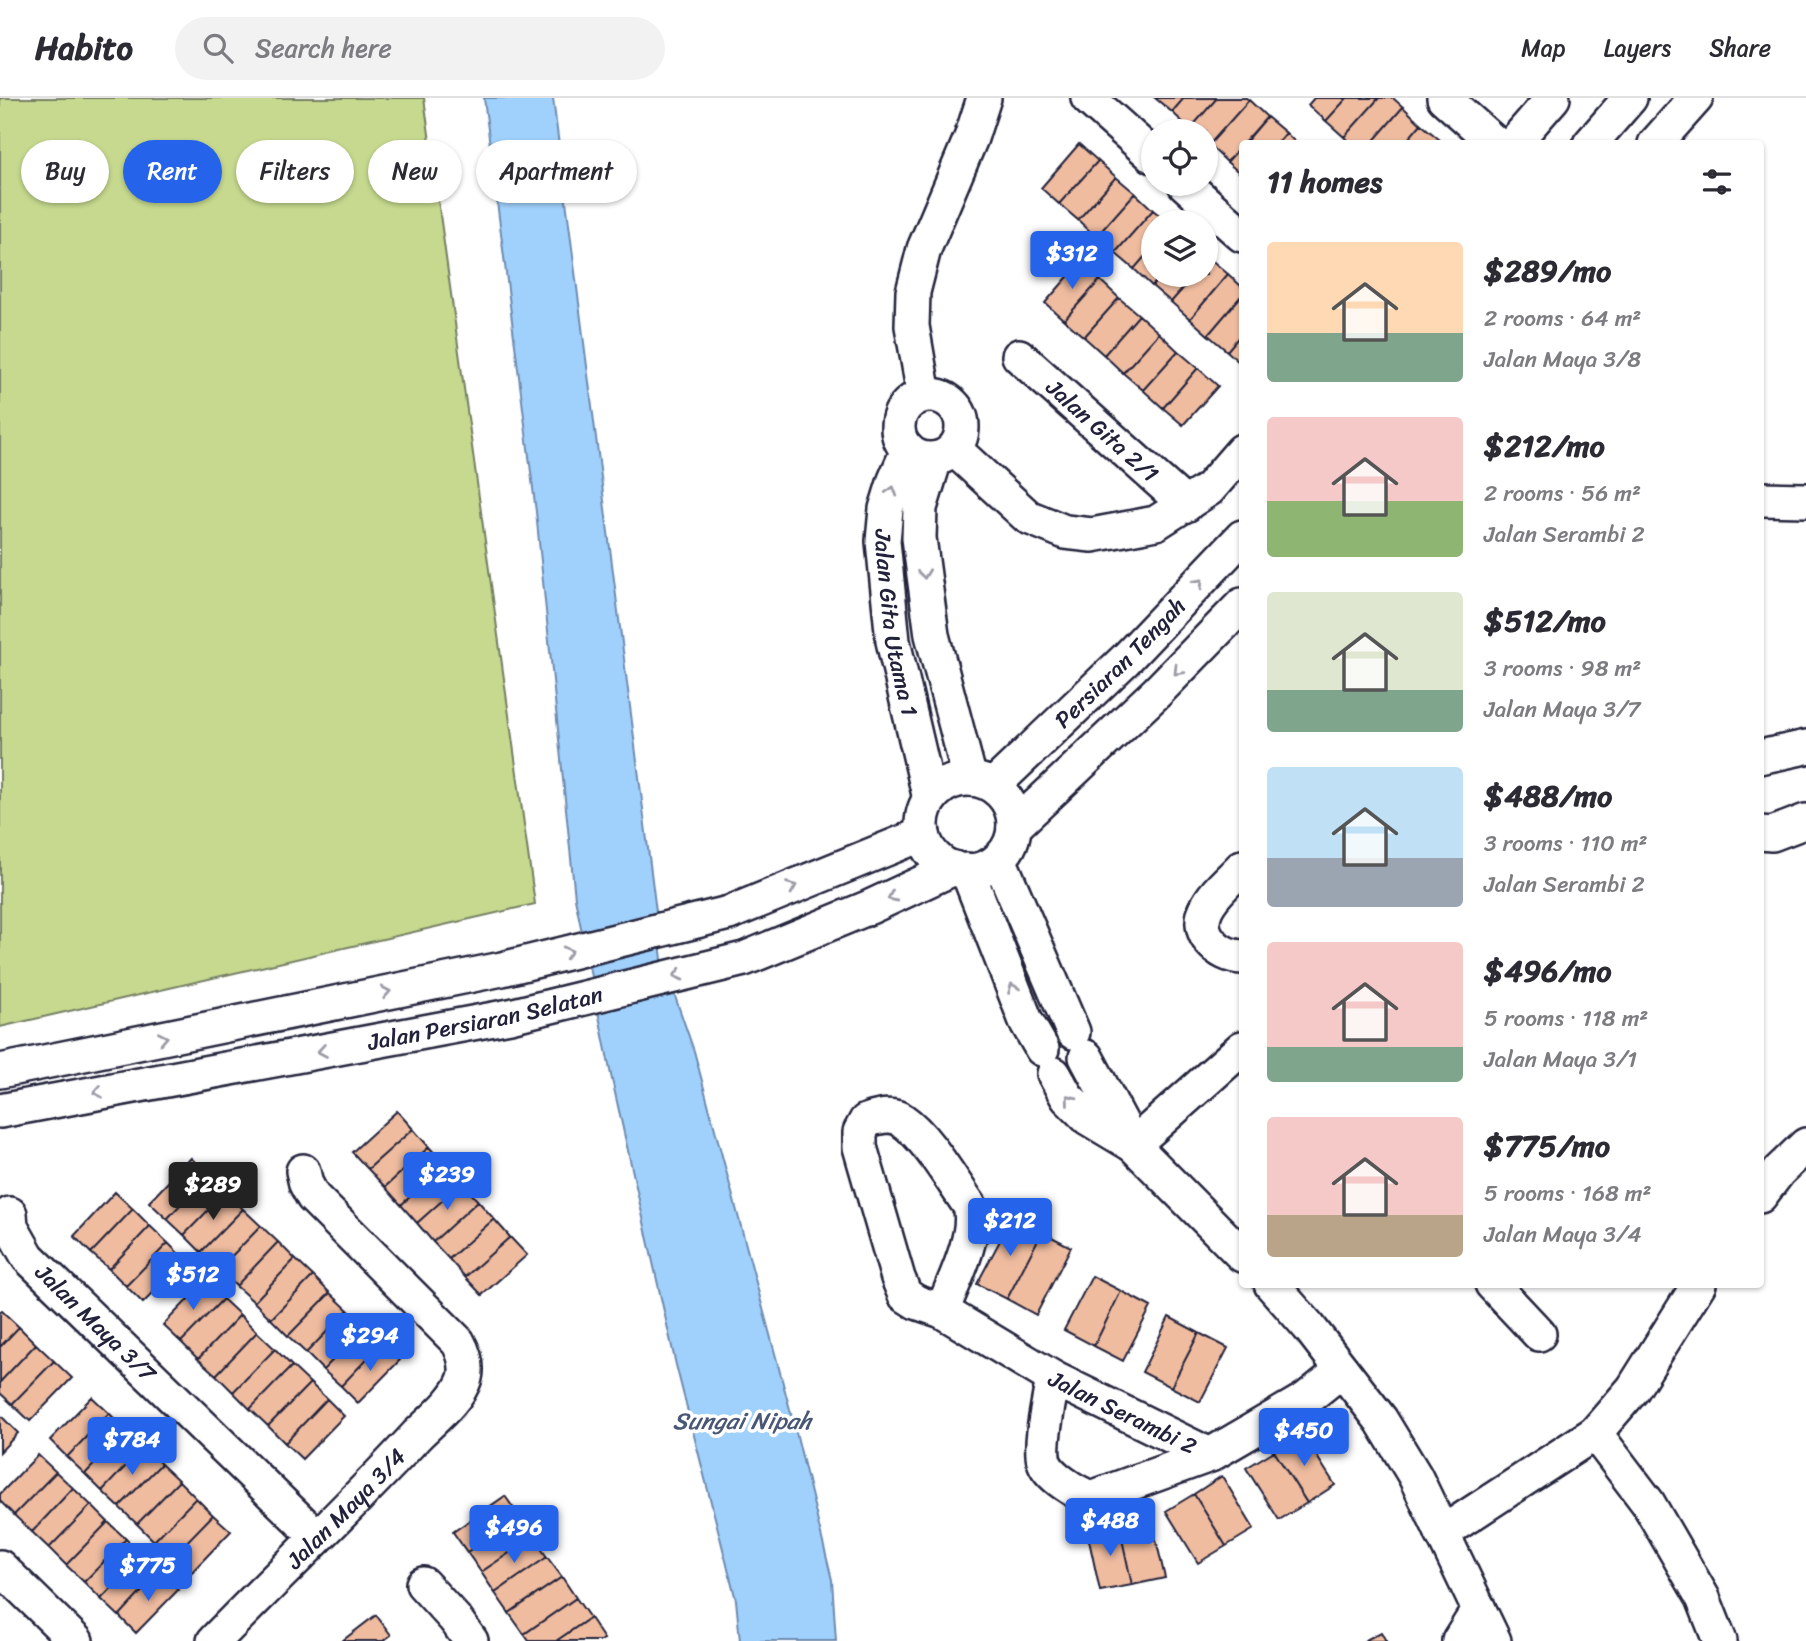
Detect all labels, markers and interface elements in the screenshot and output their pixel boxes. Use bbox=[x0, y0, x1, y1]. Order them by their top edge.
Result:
search box bbox=[175, 17, 665, 80]
text: Habito bbox=[35, 19, 133, 77]
text: Search here bbox=[255, 25, 392, 71]
text: Map bbox=[1521, 27, 1566, 69]
text: Layers bbox=[1604, 27, 1671, 69]
text: Share bbox=[1709, 27, 1771, 69]
icon: search bbox=[199, 29, 237, 67]
map controls bbox=[1141, 119, 1218, 287]
button: locate bbox=[1141, 119, 1218, 196]
chip: Buy bbox=[21, 140, 109, 203]
chip: Rent bbox=[123, 140, 222, 203]
chip: Filters bbox=[236, 140, 354, 203]
chip: New bbox=[368, 140, 462, 203]
chip: Apartment bbox=[476, 140, 637, 203]
text: 11 homes bbox=[1267, 155, 1382, 209]
icon: filters bbox=[1698, 163, 1736, 201]
button: layers bbox=[1141, 210, 1218, 287]
pin: $312 bbox=[1031, 232, 1113, 291]
text: $312 bbox=[1046, 233, 1098, 274]
text: $289/mo bbox=[1484, 244, 1611, 298]
icon: home bbox=[1323, 270, 1407, 354]
text: 2 rooms · 64 m² bbox=[1484, 298, 1641, 339]
text: Jalan Maya 3/8 bbox=[1484, 339, 1641, 380]
street label: Jalan Gita 2/1 bbox=[1036, 368, 1169, 493]
text: $212/mo bbox=[1484, 419, 1605, 473]
icon: home bbox=[1323, 445, 1407, 529]
text: 2 rooms · 56 m² bbox=[1484, 473, 1641, 514]
one-way arrow bbox=[883, 486, 898, 498]
text: Jalan Serambi 2 bbox=[1484, 514, 1645, 555]
street label: Jalan Gita Utama 1 bbox=[863, 527, 930, 720]
one-way arrow bbox=[916, 568, 931, 580]
one-way arrow bbox=[1190, 578, 1203, 591]
street label: Persiaran Tengah bbox=[1044, 587, 1196, 738]
text: $512/mo bbox=[1484, 594, 1606, 648]
icon: home bbox=[1323, 620, 1407, 704]
text: 3 rooms · 98 m² bbox=[1484, 648, 1641, 689]
one-way arrow bbox=[1173, 663, 1186, 676]
text: Jalan Maya 3/7 bbox=[1484, 689, 1641, 730]
text: $488/mo bbox=[1484, 769, 1612, 823]
icon: home bbox=[1323, 795, 1407, 879]
text: 3 rooms · 110 m² bbox=[1484, 823, 1648, 864]
text: Jalan Serambi 2 bbox=[1484, 864, 1645, 905]
one-way arrow bbox=[785, 881, 797, 895]
one-way arrow bbox=[887, 889, 899, 903]
text: $496/mo bbox=[1484, 944, 1612, 998]
one-way arrow bbox=[562, 946, 574, 960]
one-way arrow bbox=[672, 967, 684, 981]
icon: home bbox=[1323, 970, 1407, 1054]
street label: Jalan Persiaran Selatan bbox=[363, 974, 608, 1063]
one-way arrow bbox=[1007, 982, 1021, 994]
one-way arrow bbox=[380, 986, 392, 1001]
text: 5 rooms · 118 m² bbox=[1484, 998, 1648, 1039]
one-way arrow bbox=[157, 1031, 169, 1046]
text: Jalan Maya 3/1 bbox=[1484, 1039, 1637, 1080]
one-way arrow bbox=[316, 1043, 328, 1058]
one-way arrow bbox=[92, 1084, 104, 1099]
one-way arrow bbox=[1066, 1094, 1079, 1106]
text: $775/mo bbox=[1484, 1119, 1610, 1173]
icon: home bbox=[1323, 1145, 1407, 1229]
pin: $239 bbox=[406, 1152, 488, 1212]
text: $239 bbox=[419, 1154, 475, 1195]
pin: $289 bbox=[172, 1162, 254, 1222]
text: $289 bbox=[185, 1164, 241, 1205]
text: 5 rooms · 168 m² bbox=[1484, 1173, 1652, 1214]
pin: $212 bbox=[969, 1198, 1051, 1258]
text: $212 bbox=[984, 1200, 1036, 1241]
text: Jalan Maya 3/4 bbox=[1484, 1214, 1642, 1255]
pin: $512 bbox=[152, 1252, 234, 1312]
street label: Jalan Maya 3/7 bbox=[25, 1253, 168, 1393]
text: $512 bbox=[167, 1254, 219, 1295]
pin: $294 bbox=[329, 1314, 411, 1373]
text: $294 bbox=[341, 1315, 399, 1356]
street label: Jalan Serambi 2 bbox=[1041, 1358, 1204, 1466]
water label: Sungai Nipah bbox=[673, 1400, 814, 1442]
pin: $450 bbox=[1263, 1408, 1345, 1468]
text: $450 bbox=[1275, 1410, 1333, 1451]
pin: $784 bbox=[91, 1418, 173, 1477]
text: $784 bbox=[104, 1419, 160, 1460]
street label: Jalan Maya 3/4 bbox=[275, 1438, 416, 1580]
pin: $488 bbox=[1069, 1498, 1151, 1558]
text: $488 bbox=[1081, 1500, 1139, 1541]
pin: $496 bbox=[473, 1506, 555, 1565]
text: $496 bbox=[485, 1507, 543, 1548]
pin: $775 bbox=[107, 1544, 189, 1603]
text: $775 bbox=[120, 1545, 176, 1586]

